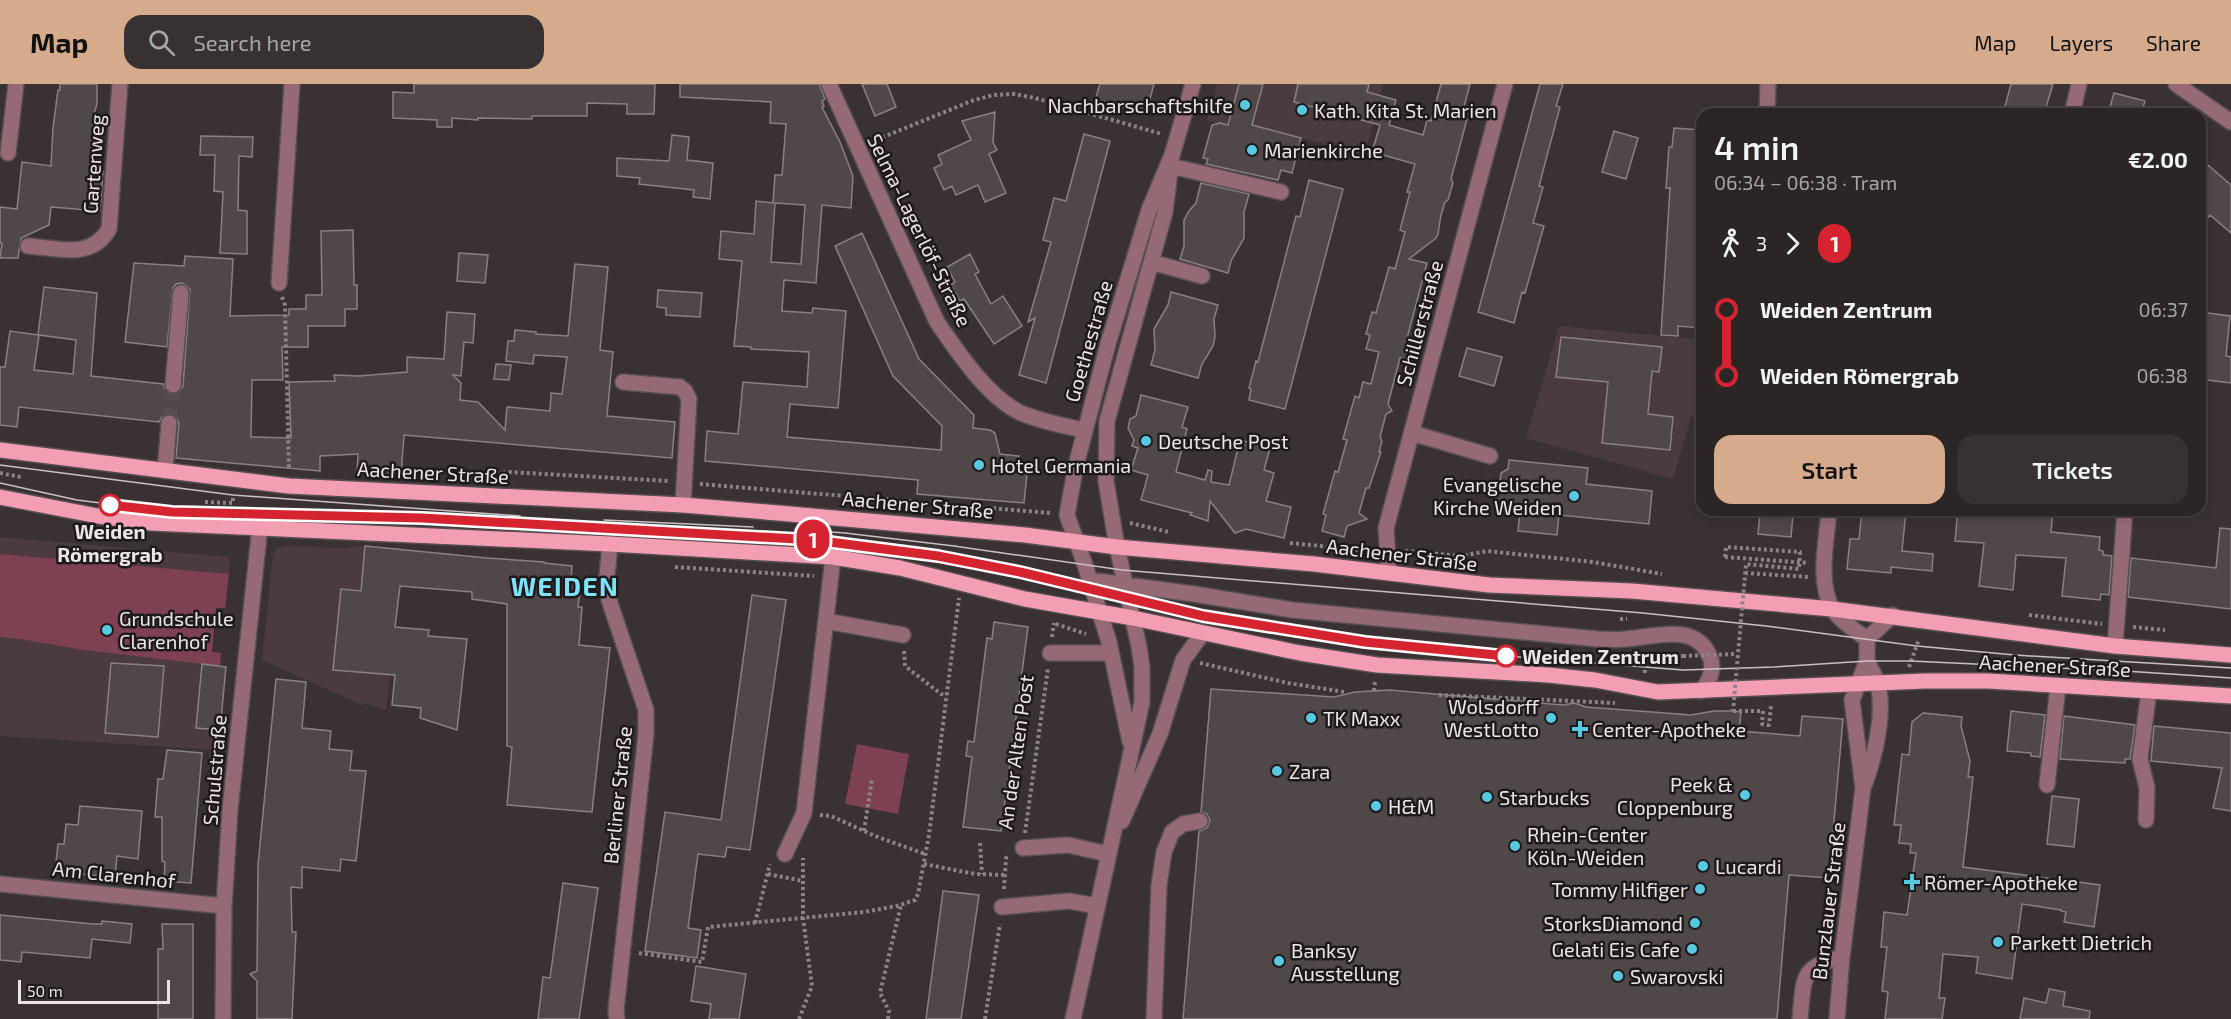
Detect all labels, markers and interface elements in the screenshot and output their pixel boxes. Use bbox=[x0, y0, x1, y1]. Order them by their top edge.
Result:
search box bbox=[124, 15, 544, 69]
text: Map bbox=[30, 25, 88, 59]
icon: search bbox=[145, 26, 178, 59]
text: Search here bbox=[193, 29, 312, 55]
text: Map bbox=[1974, 30, 2016, 55]
text: Layers bbox=[2049, 30, 2113, 55]
text: Share bbox=[2146, 30, 2201, 55]
place label: Nachbarschaftshilfe bbox=[1048, 93, 1233, 117]
marker: Nachbarschaftshilfe bbox=[1238, 98, 1252, 112]
place label: Kath. Kita St. Marien bbox=[1314, 98, 1497, 122]
marker: Kath. Kita St. Marien bbox=[1295, 103, 1309, 117]
street label: Gartenweg bbox=[78, 113, 108, 215]
text: 4 min bbox=[1714, 127, 1799, 167]
street label: Selma-Lagerlöf-Straße bbox=[863, 130, 977, 330]
place label: Marienkirche bbox=[1264, 138, 1383, 162]
marker: Marienkirche bbox=[1245, 143, 1259, 157]
text: €2.00 bbox=[2128, 146, 2188, 172]
text: 06:34 – 06:38 · Tram bbox=[1714, 170, 1897, 194]
icon: walk bbox=[1714, 227, 1747, 260]
icon: forward bbox=[1776, 227, 1809, 260]
text: 3 bbox=[1756, 231, 1767, 255]
text: 1 bbox=[1830, 231, 1839, 256]
street label: Schillerstraße bbox=[1391, 257, 1447, 389]
street label: Goethestraße bbox=[1059, 277, 1117, 405]
text: Weiden Zentrum bbox=[1760, 296, 1932, 322]
text: 06:37 bbox=[2138, 297, 2188, 321]
text: Weiden Römergrab bbox=[1760, 362, 1959, 388]
text: 06:38 bbox=[2137, 363, 2188, 387]
place label: Deutsche Post bbox=[1158, 429, 1289, 453]
marker: Deutsche Post bbox=[1139, 434, 1153, 448]
button: Start bbox=[1714, 435, 1945, 504]
button: Tickets bbox=[1957, 435, 2188, 504]
place label: Hotel Germania bbox=[991, 453, 1131, 477]
street label: Aachener Straße bbox=[356, 456, 510, 488]
marker: Hotel Germania bbox=[972, 458, 986, 472]
place label: Evangelische Kirche Weiden bbox=[1433, 472, 1562, 519]
street label: Aachener Straße bbox=[841, 485, 995, 523]
marker: Evangelische Kirche Weiden bbox=[1567, 489, 1581, 503]
marker: Weiden Römergrab bbox=[99, 494, 121, 516]
place label: Weiden Römergrab bbox=[57, 519, 163, 566]
line badge: 1 bbox=[794, 520, 832, 558]
text: 1 bbox=[808, 527, 818, 552]
street label: Aachener Straße bbox=[1325, 533, 1479, 575]
district label: WEIDEN bbox=[511, 570, 619, 601]
place label: Grundschule Clarenhof bbox=[119, 606, 234, 653]
marker: Grundschule Clarenhof bbox=[100, 623, 114, 637]
place label: Weiden Zentrum bbox=[1522, 644, 1679, 668]
marker: Weiden Zentrum bbox=[1495, 645, 1517, 667]
street label: Aachener Straße bbox=[1978, 649, 2132, 681]
street label: An der Alten Post bbox=[992, 673, 1038, 831]
place label: Wolsdorff WestLotto bbox=[1444, 694, 1540, 741]
place label: TK Maxx bbox=[1323, 706, 1401, 730]
marker: TK Maxx bbox=[1304, 711, 1318, 725]
marker: Wolsdorff WestLotto bbox=[1544, 711, 1558, 725]
street label: Schulstraße bbox=[197, 714, 231, 826]
place label: Center-Apotheke bbox=[1592, 717, 1746, 741]
marker: Center-Apotheke bbox=[1573, 722, 1587, 736]
street label: Berliner Straße bbox=[598, 725, 636, 865]
place label: Zara bbox=[1289, 759, 1330, 783]
marker: Zara bbox=[1270, 764, 1284, 778]
place label: Peek & Cloppenburg bbox=[1617, 772, 1733, 819]
place label: Starbucks bbox=[1499, 785, 1590, 809]
marker: Peek & Cloppenburg bbox=[1738, 788, 1752, 802]
marker: Starbucks bbox=[1480, 790, 1494, 804]
place label: H&M bbox=[1388, 794, 1434, 818]
marker: H&M bbox=[1369, 799, 1383, 813]
street label: Bunzlauer Straße bbox=[1806, 821, 1850, 981]
place label: Rhein-Center Köln-Weiden bbox=[1527, 822, 1647, 869]
marker: Rhein-Center Köln-Weiden bbox=[1508, 839, 1522, 853]
place label: Lucardi bbox=[1715, 854, 1782, 878]
street label: Am Clarenhof bbox=[51, 856, 177, 892]
marker: Lucardi bbox=[1696, 859, 1710, 873]
place label: Römer-Apotheke bbox=[1924, 870, 2078, 894]
marker: Römer-Apotheke bbox=[1905, 875, 1919, 889]
place label: Tommy Hilfiger bbox=[1551, 877, 1688, 901]
marker: Tommy Hilfiger bbox=[1693, 882, 1707, 896]
place label: StorksDiamond bbox=[1543, 911, 1683, 935]
marker: StorksDiamond bbox=[1688, 916, 1702, 930]
place label: Parkett Dietrich bbox=[2010, 930, 2152, 954]
marker: Parkett Dietrich bbox=[1991, 935, 2005, 949]
place label: Gelati Eis Cafe bbox=[1551, 937, 1680, 961]
place label: Banksy Ausstellung bbox=[1291, 938, 1400, 985]
marker: Gelati Eis Cafe bbox=[1685, 942, 1699, 956]
marker: Banksy Ausstellung bbox=[1272, 954, 1286, 968]
place label: Swarovski bbox=[1630, 964, 1723, 988]
marker: Swarovski bbox=[1611, 969, 1625, 983]
scale bar bbox=[18, 977, 170, 1004]
text: 50 m bbox=[27, 981, 63, 1000]

